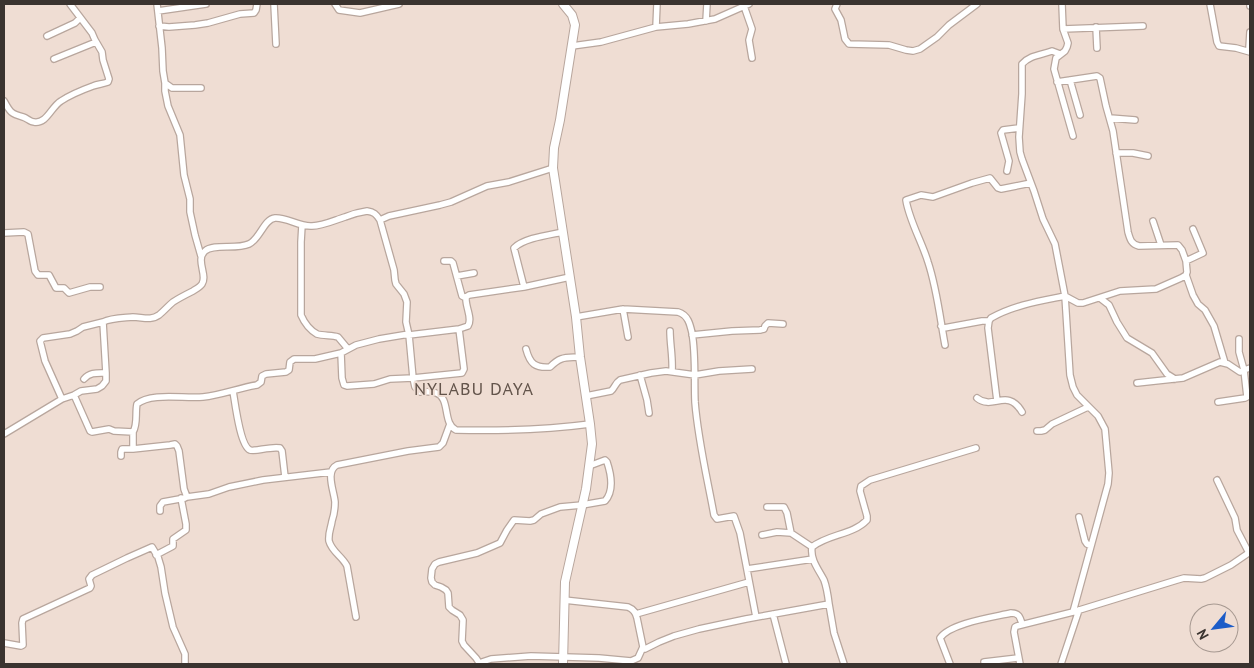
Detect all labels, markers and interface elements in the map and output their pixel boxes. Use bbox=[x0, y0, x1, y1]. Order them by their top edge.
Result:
district label: NYLABU DAYA bbox=[414, 377, 534, 400]
north arrow bbox=[1189, 603, 1239, 653]
text: N bbox=[1193, 626, 1213, 643]

